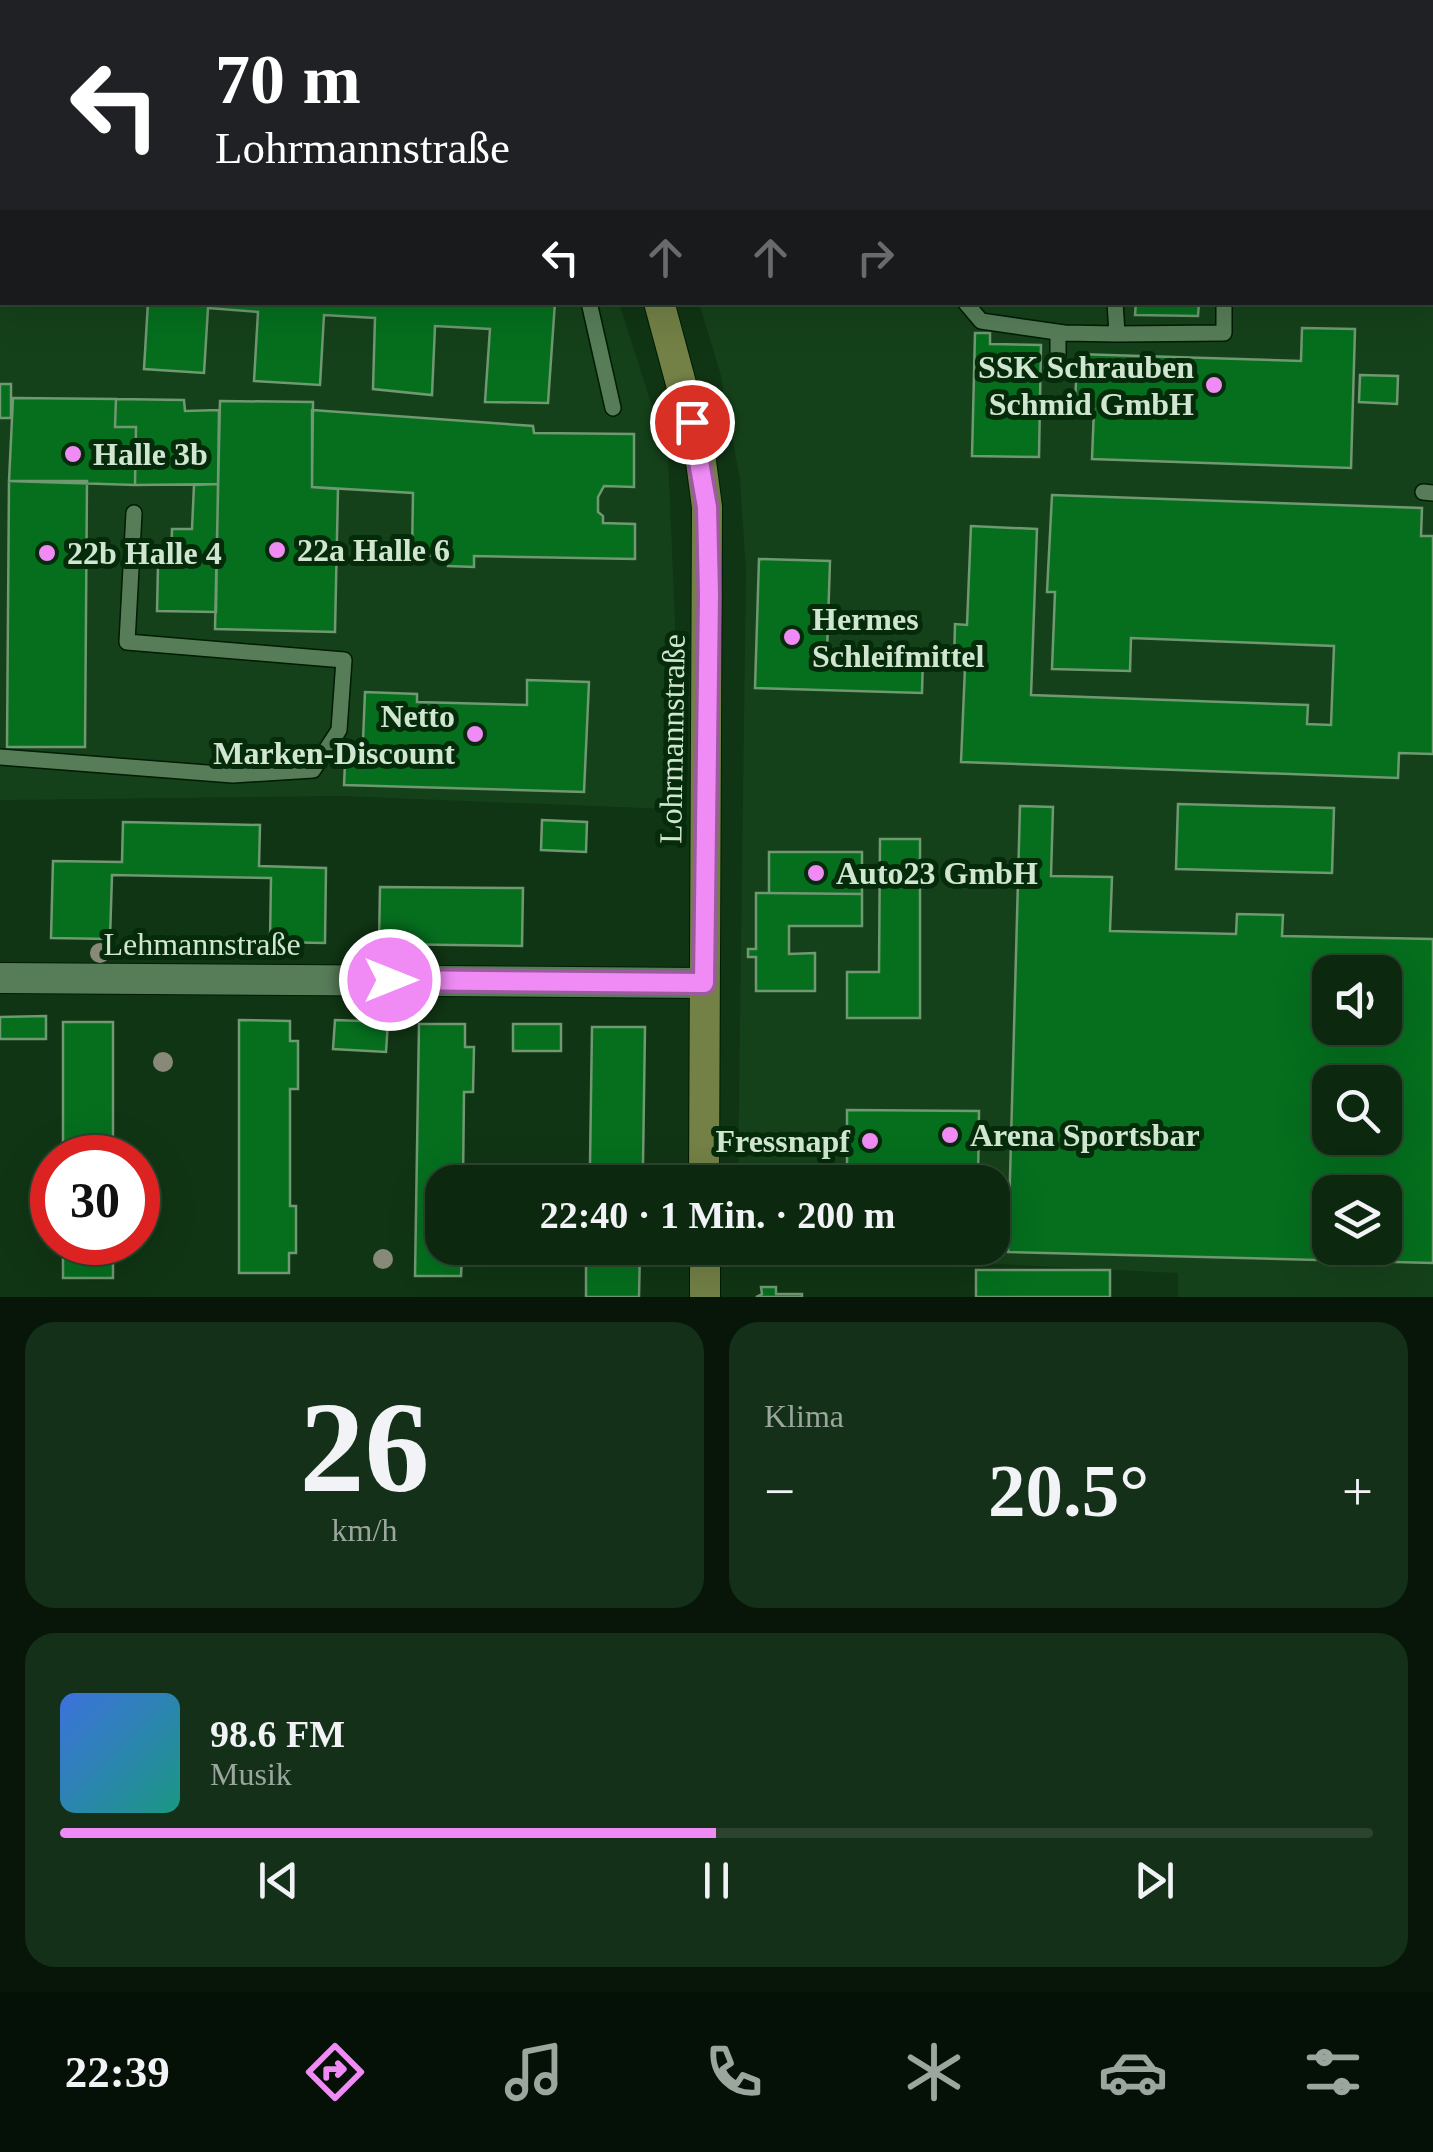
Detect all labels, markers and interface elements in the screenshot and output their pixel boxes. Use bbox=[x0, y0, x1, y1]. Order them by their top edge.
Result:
icon: left bbox=[50, 40, 180, 170]
text: 70 m bbox=[215, 41, 361, 118]
text: Lohrmannstraße bbox=[215, 123, 510, 173]
icon: left bbox=[533, 230, 588, 285]
icon: ahead bbox=[638, 230, 693, 285]
icon: ahead bbox=[743, 230, 798, 285]
icon: right bbox=[848, 230, 903, 285]
place label: SSK Schrauben Schmid GmbH bbox=[978, 349, 1194, 422]
marker: SSK Schrauben Schmid GmbH bbox=[1203, 374, 1225, 396]
pin bbox=[650, 380, 735, 465]
icon: arrive bbox=[665, 395, 720, 450]
place label: Halle 3b bbox=[93, 436, 208, 472]
marker: Halle 3b bbox=[62, 443, 84, 465]
place label: 22a Halle 6 bbox=[297, 532, 450, 568]
place label: 22b Halle 4 bbox=[67, 535, 222, 571]
marker: 22a Halle 6 bbox=[266, 539, 288, 561]
marker: 22b Halle 4 bbox=[36, 542, 58, 564]
place label: Hermes Schleifmittel bbox=[812, 601, 985, 674]
marker: Hermes Schleifmittel bbox=[781, 626, 803, 648]
street label: Lohrmannstraße bbox=[652, 634, 692, 844]
place label: Netto Marken-Discount bbox=[213, 698, 455, 771]
marker: Netto Marken-Discount bbox=[464, 723, 486, 745]
place label: Auto23 GmbH bbox=[836, 855, 1038, 891]
marker: Auto23 GmbH bbox=[805, 862, 827, 884]
street label: Lehmannstraße bbox=[103, 926, 301, 962]
position arrow bbox=[338, 928, 442, 1032]
map controls bbox=[1312, 955, 1402, 1265]
button: sound bbox=[1312, 955, 1402, 1045]
button: search bbox=[1312, 1065, 1402, 1155]
place label: Arena Sportsbar bbox=[970, 1117, 1200, 1153]
place label: Fressnapf bbox=[715, 1123, 850, 1159]
marker: Arena Sportsbar bbox=[939, 1124, 961, 1146]
marker: Fressnapf bbox=[859, 1130, 881, 1152]
speed limit sign: 30 bbox=[30, 1135, 160, 1265]
button: layers bbox=[1312, 1175, 1402, 1265]
text: 22:40 · 1 Min. · 200 m bbox=[540, 1194, 895, 1236]
text: 26 bbox=[300, 1375, 430, 1519]
text: Klima bbox=[764, 1398, 844, 1434]
text: 20.5° bbox=[988, 1449, 1149, 1532]
text: − bbox=[764, 1461, 795, 1522]
text: + bbox=[1342, 1461, 1373, 1522]
text: km/h bbox=[332, 1512, 397, 1548]
text: 98.6 FM bbox=[210, 1713, 345, 1755]
text: Musik bbox=[210, 1756, 292, 1792]
icon: previous bbox=[251, 1853, 306, 1908]
icon: pause bbox=[689, 1853, 744, 1908]
icon: next bbox=[1127, 1853, 1182, 1908]
icon: directions bbox=[300, 2037, 370, 2107]
icon: music bbox=[499, 2037, 569, 2107]
icon: phone bbox=[699, 2037, 769, 2107]
icon: climate bbox=[899, 2037, 969, 2107]
icon: car bbox=[1098, 2037, 1168, 2107]
icon: filters bbox=[1298, 2037, 1368, 2107]
text: 22:39 bbox=[65, 2047, 170, 2097]

